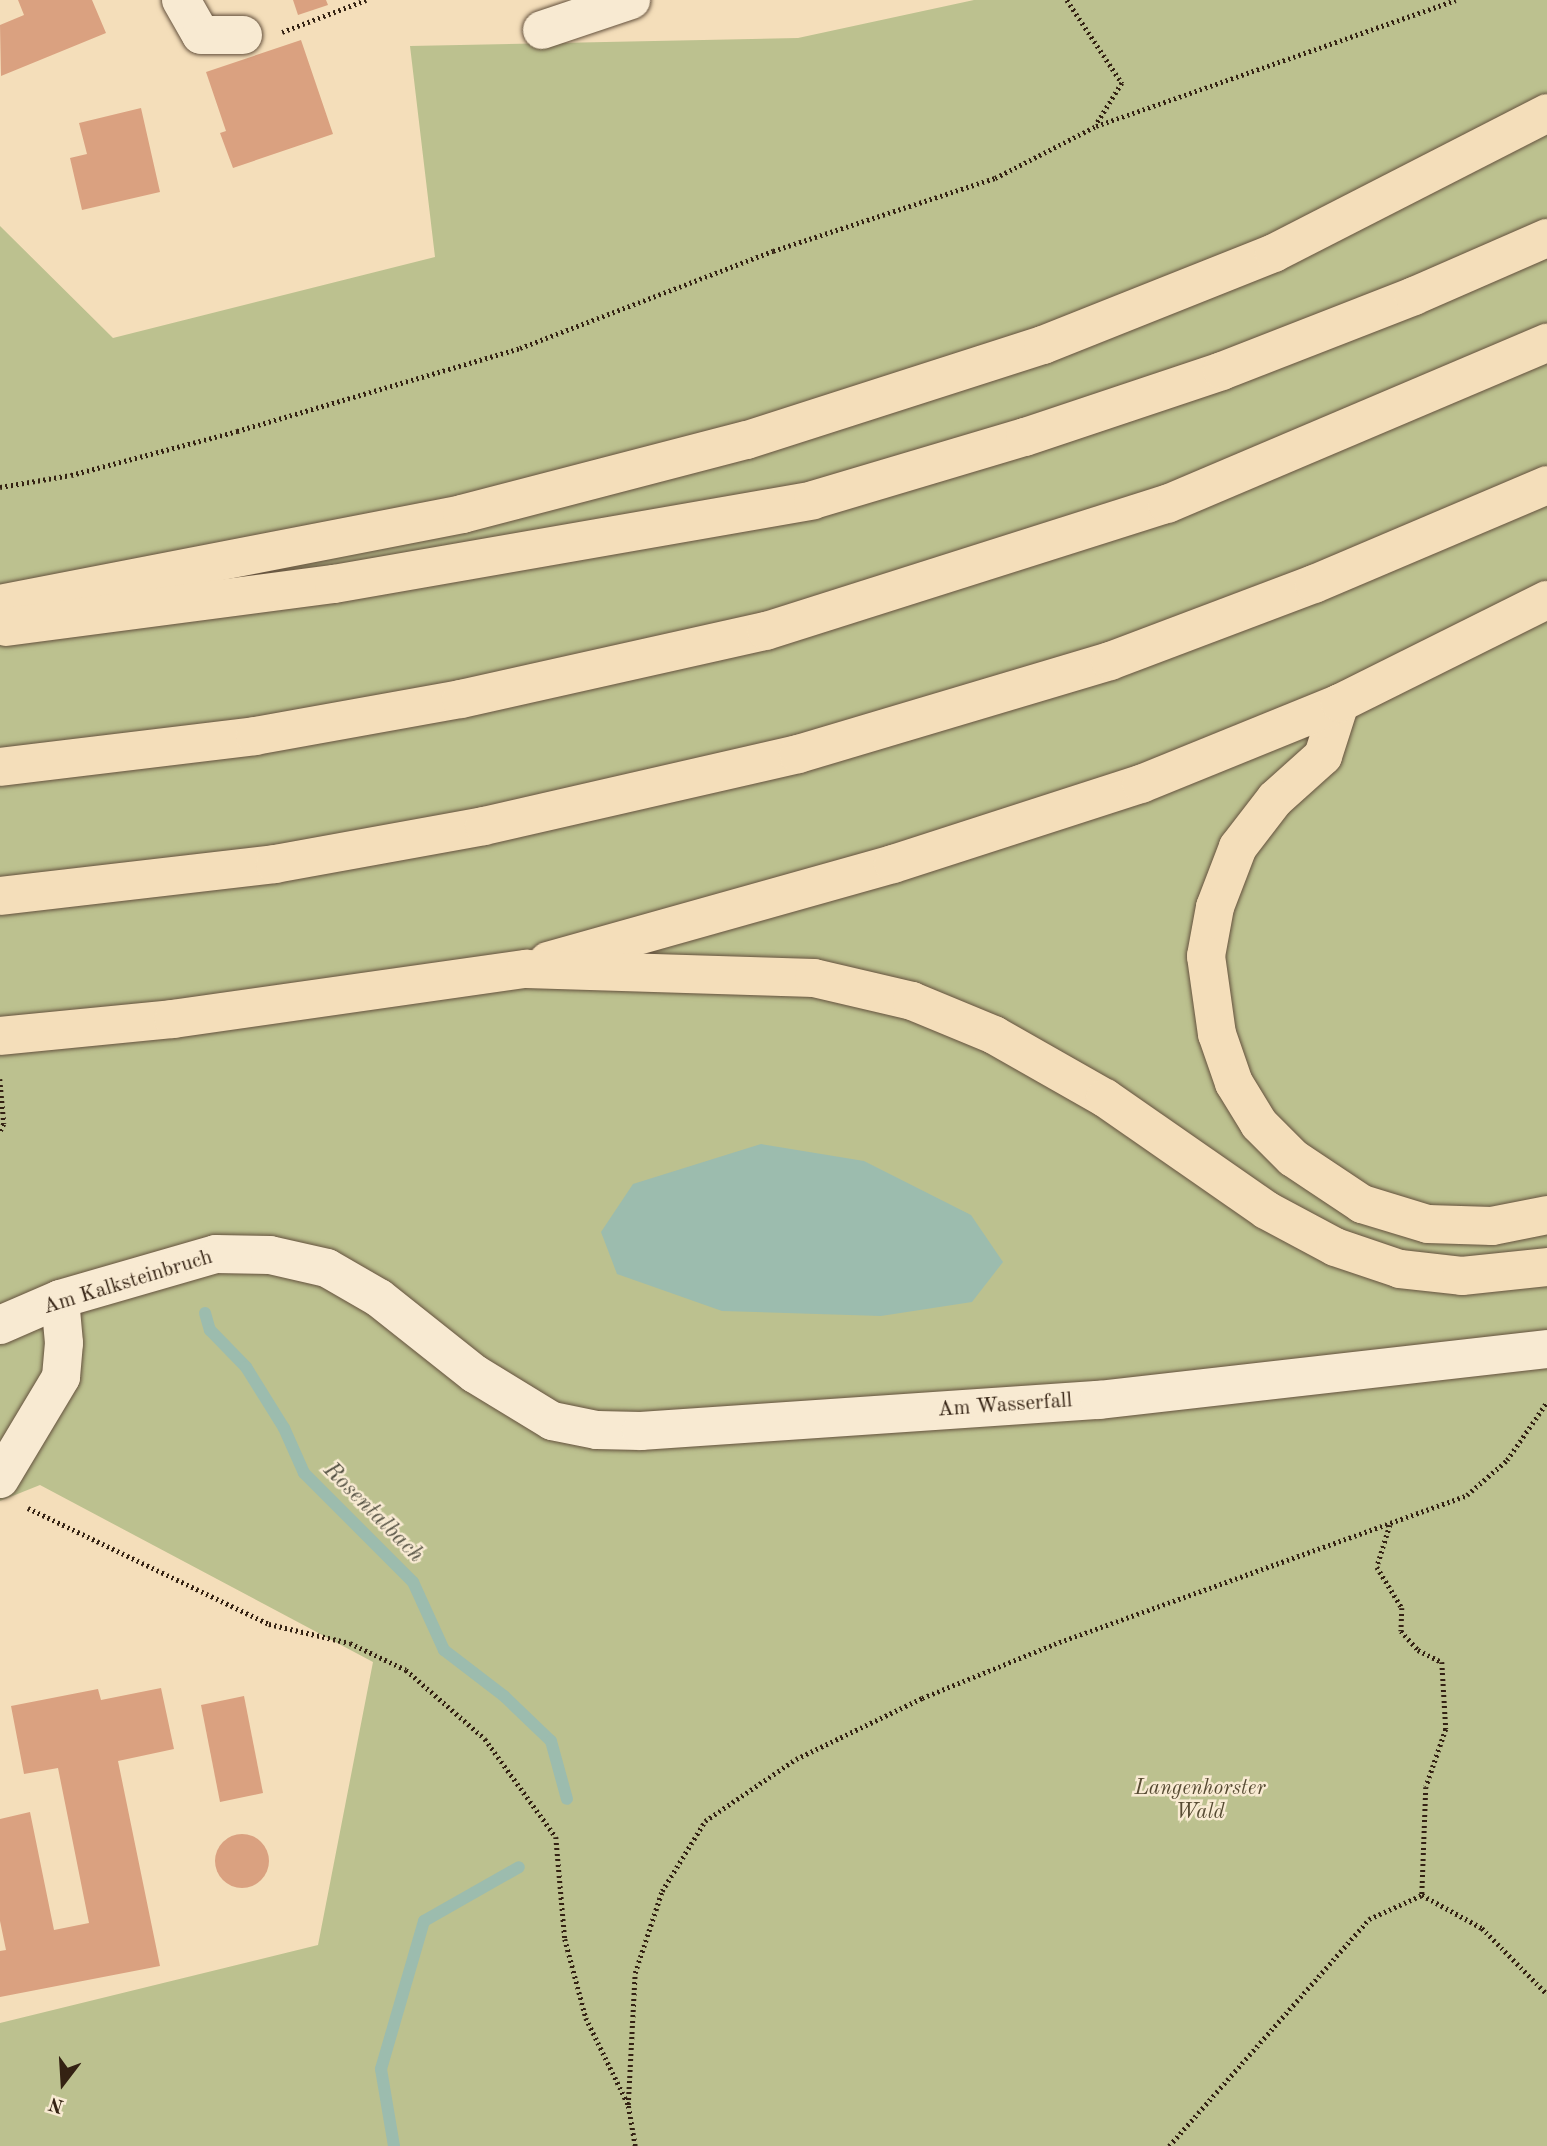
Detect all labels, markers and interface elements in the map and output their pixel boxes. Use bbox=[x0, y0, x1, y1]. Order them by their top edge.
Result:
street label: Am Kalksteinbruch bbox=[40, 1245, 216, 1321]
street label: Am Wasserfall bbox=[937, 1389, 1073, 1423]
water label: Rosentalbach bbox=[317, 1457, 429, 1569]
park label: Langenhorster Wald bbox=[1135, 1776, 1265, 1826]
north arrow bbox=[28, 2048, 98, 2118]
text: N bbox=[47, 2092, 66, 2115]

